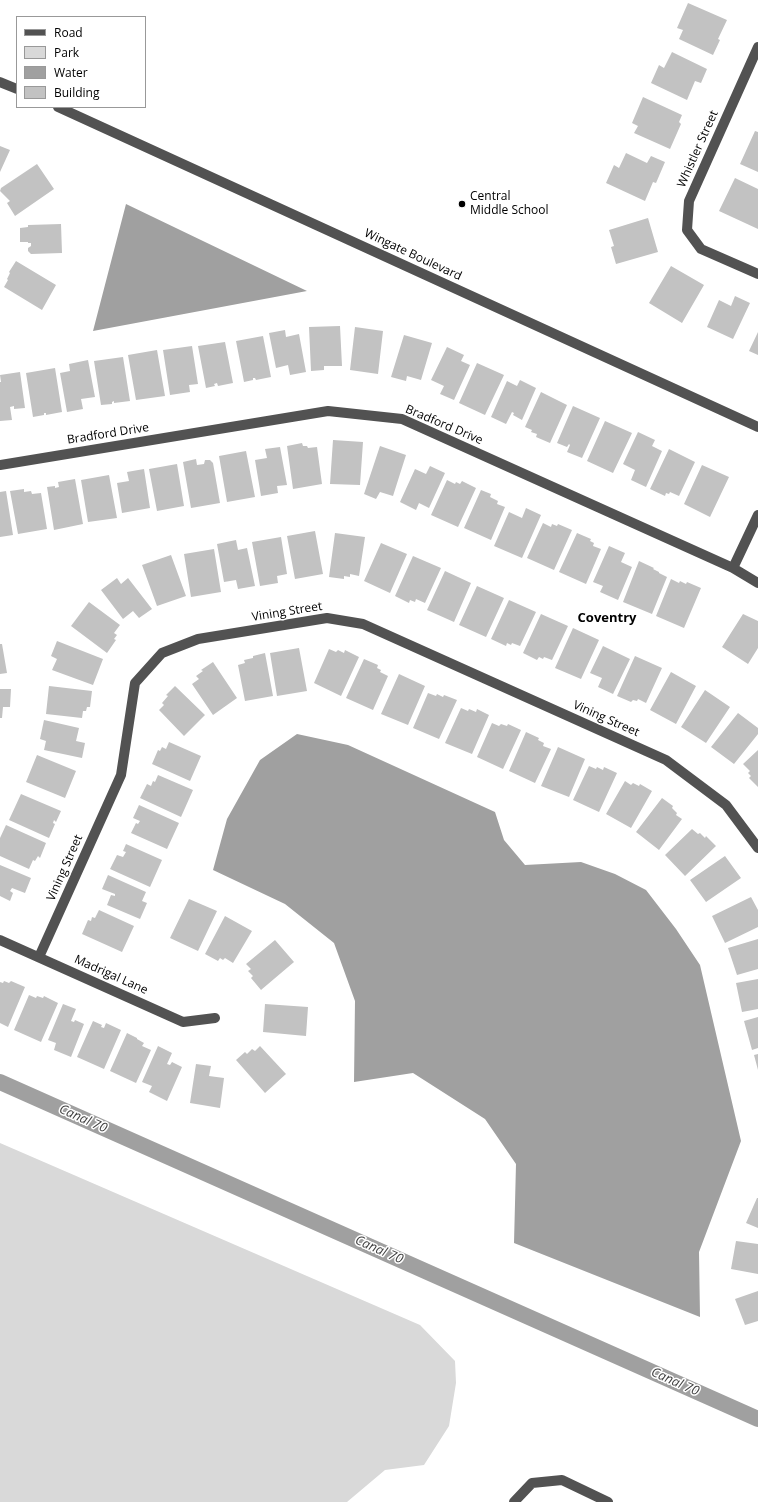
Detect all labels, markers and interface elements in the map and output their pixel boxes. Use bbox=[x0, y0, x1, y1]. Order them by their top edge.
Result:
legend bbox=[16, 16, 146, 108]
text: Road bbox=[54, 24, 83, 41]
text: Park bbox=[54, 44, 79, 61]
text: Water bbox=[54, 64, 88, 81]
text: Building bbox=[54, 84, 99, 101]
street label: Whistler Street bbox=[675, 108, 721, 190]
place label: Central Middle School bbox=[470, 190, 549, 218]
marker: Central Middle School bbox=[457, 199, 467, 209]
street label: Wingate Boulevard bbox=[362, 226, 464, 284]
street label: Bradford Drive bbox=[403, 402, 485, 448]
street label: Bradford Drive bbox=[66, 420, 150, 448]
street label: Vining Street bbox=[251, 599, 323, 625]
district label: Coventry bbox=[578, 610, 636, 626]
street label: Vining Street bbox=[571, 698, 641, 740]
street label: Vining Street bbox=[44, 833, 86, 903]
street label: Madrigal Lane bbox=[72, 952, 150, 998]
water label: Canal 70 bbox=[57, 1102, 109, 1136]
water label: Canal 70 bbox=[353, 1233, 405, 1267]
water label: Canal 70 bbox=[649, 1365, 701, 1399]

